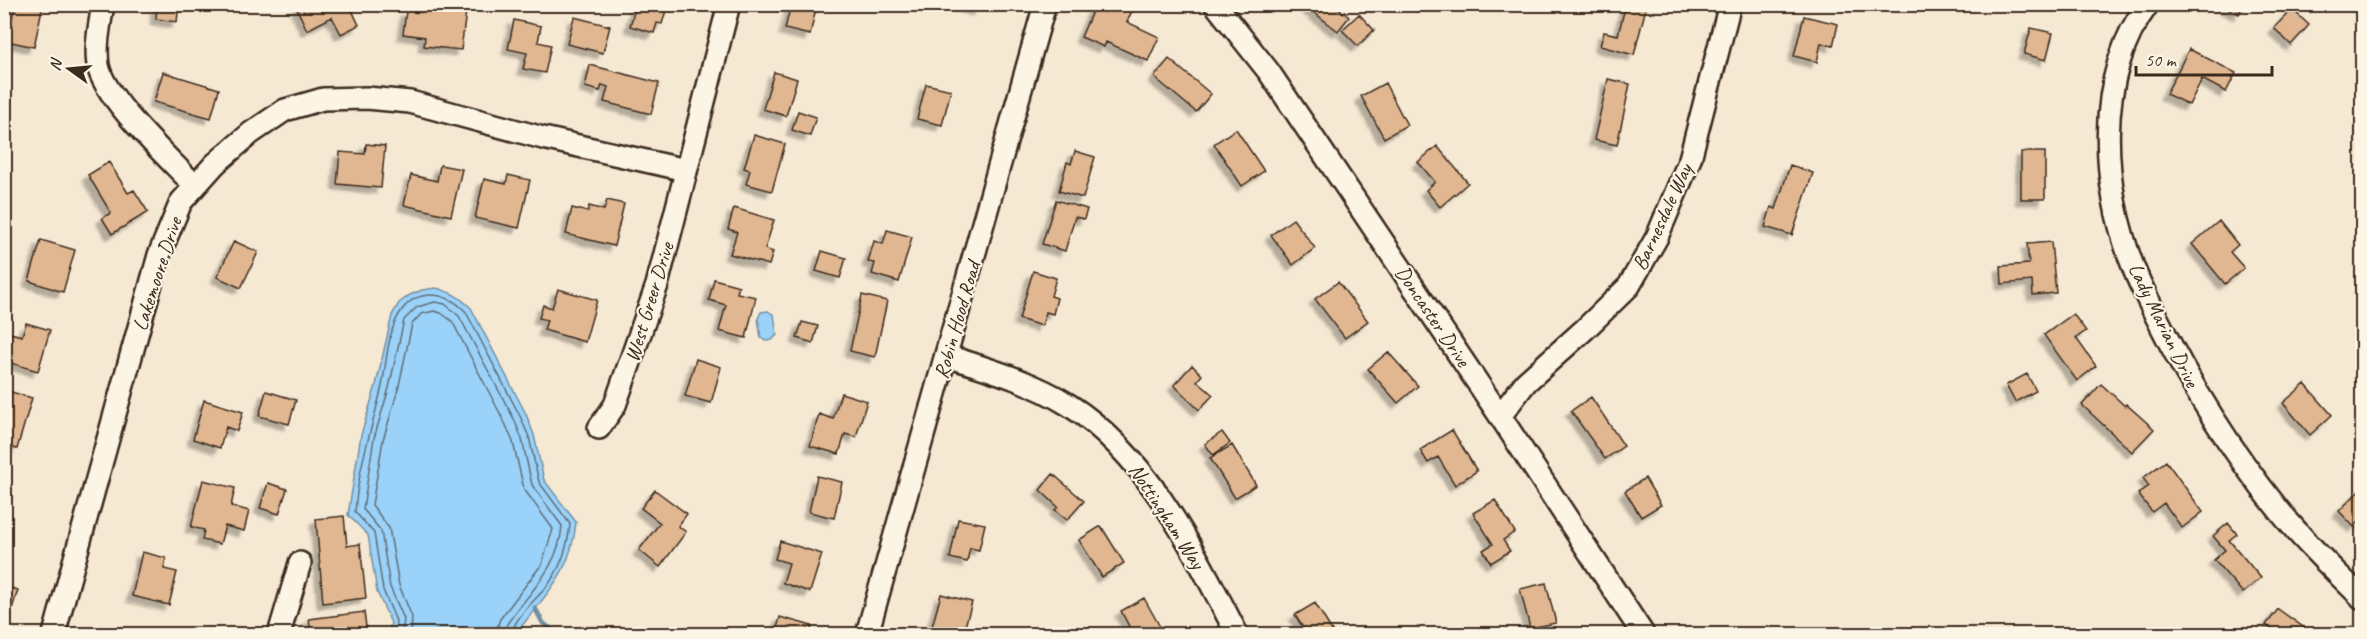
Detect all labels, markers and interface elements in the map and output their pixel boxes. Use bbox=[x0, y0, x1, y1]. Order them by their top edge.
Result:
north arrow bbox=[39, 39, 99, 99]
scale bar bbox=[2136, 39, 2272, 77]
text: 50 m bbox=[2145, 49, 2178, 71]
text: N bbox=[45, 55, 67, 73]
street label: Barnesdale Way bbox=[1626, 158, 1699, 274]
street label: Lakemoore Drive bbox=[127, 212, 188, 334]
street label: West Greer Drive bbox=[619, 238, 680, 365]
street label: Robin Hood Road bbox=[928, 255, 987, 382]
street label: Lady Marian Drive bbox=[2123, 259, 2206, 392]
street label: Doncaster Drive bbox=[1390, 261, 1477, 372]
street label: Nottingham Way bbox=[1123, 458, 1212, 575]

